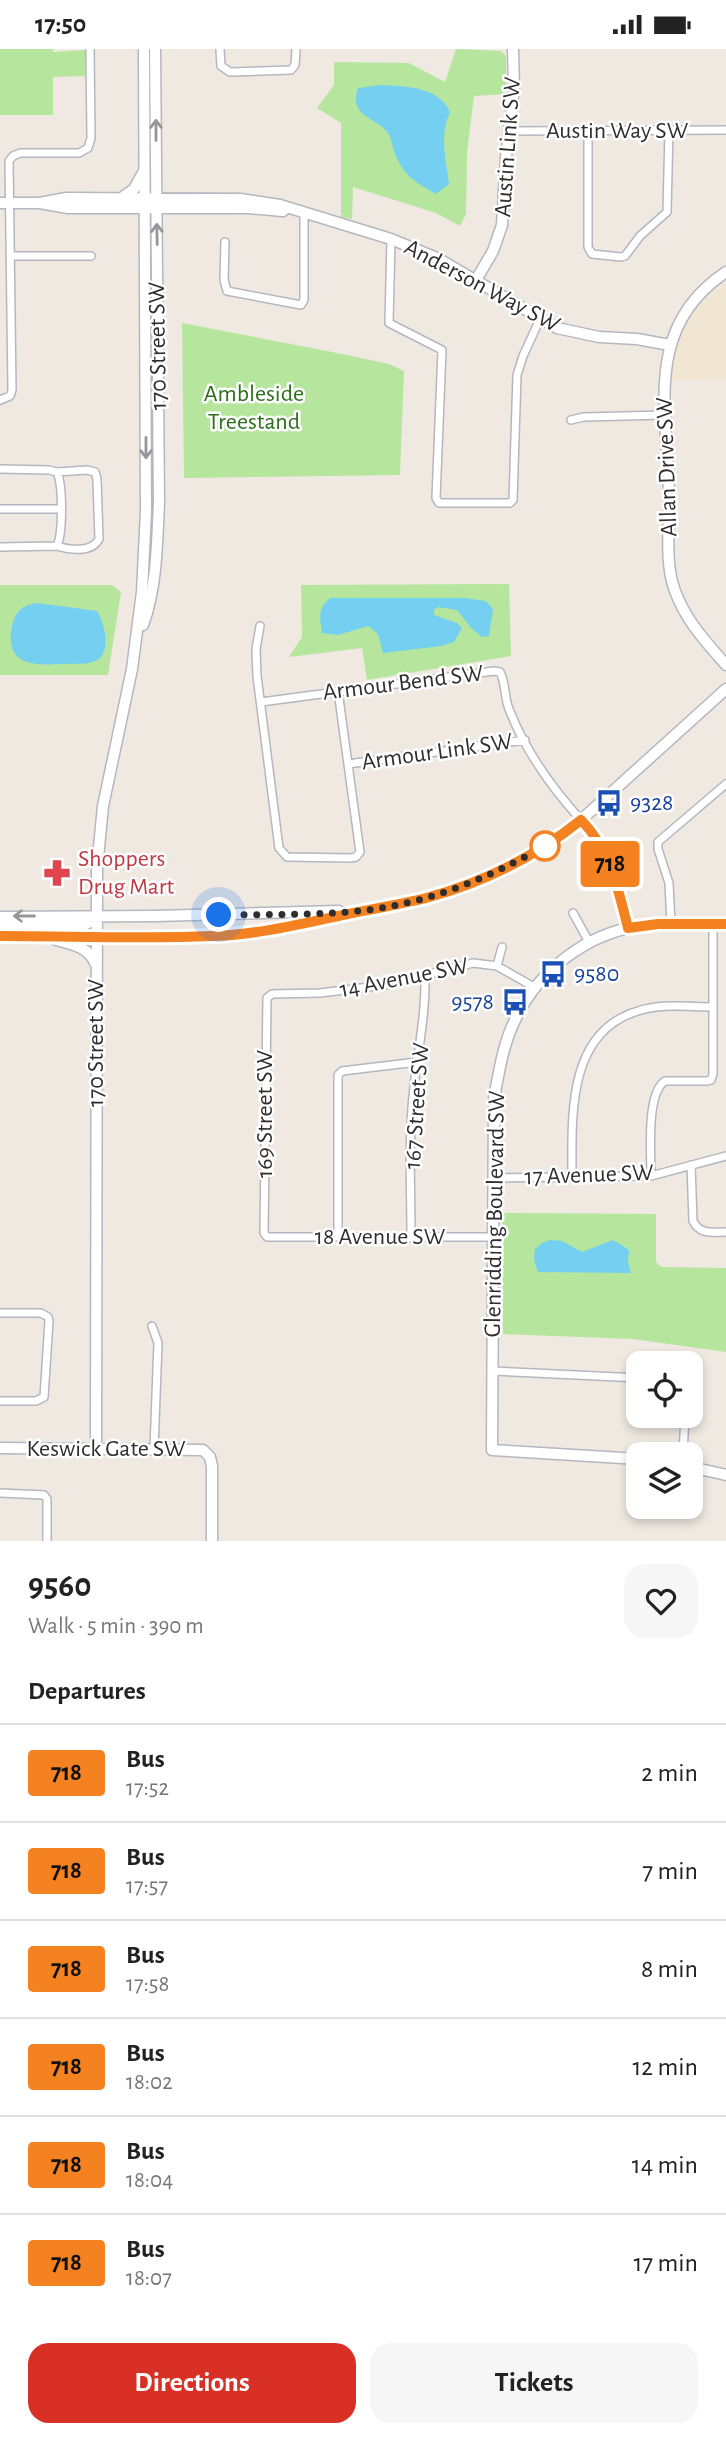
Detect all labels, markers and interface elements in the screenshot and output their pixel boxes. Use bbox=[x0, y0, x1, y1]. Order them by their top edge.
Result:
text: 17:50 bbox=[35, 11, 86, 37]
street label: Austin Link SW bbox=[491, 76, 525, 218]
one-way arrow bbox=[149, 118, 163, 141]
street label: Austin Way SW bbox=[546, 119, 689, 143]
one-way arrow bbox=[150, 223, 164, 246]
street label: Anderson Way SW bbox=[400, 235, 564, 337]
street label: 170 Street SW bbox=[145, 281, 171, 410]
park label: Ambleside Treestand bbox=[204, 382, 304, 434]
street label: Allan Drive SW bbox=[653, 396, 681, 537]
one-way arrow bbox=[139, 436, 153, 459]
street label: Armour Bend SW bbox=[321, 661, 485, 705]
street label: Armour Link SW bbox=[360, 729, 514, 774]
bus stop icon: 9328 bbox=[594, 788, 624, 818]
place label: 9328 bbox=[630, 791, 673, 815]
unlabelled marker bbox=[530, 831, 560, 861]
line badge: 718 bbox=[570, 841, 650, 887]
place label: Shoppers Drug Mart bbox=[78, 847, 174, 899]
text: 718 bbox=[595, 852, 625, 876]
pharmacy icon: Shoppers Drug Mart bbox=[42, 858, 72, 888]
your location bbox=[201, 897, 236, 932]
one-way arrow bbox=[13, 910, 36, 923]
street label: 14 Avenue SW bbox=[338, 954, 471, 1002]
bus stop icon: 9580 bbox=[538, 959, 568, 989]
place label: 9580 bbox=[574, 962, 619, 986]
street label: 170 Street SW bbox=[84, 978, 108, 1107]
bus stop icon: 9578 bbox=[500, 987, 530, 1017]
place label: 9578 bbox=[451, 990, 494, 1014]
street label: 167 Street SW bbox=[401, 1041, 433, 1170]
street label: 169 Street SW bbox=[253, 1049, 277, 1178]
street label: Glenridding Boulevard SW bbox=[481, 1090, 509, 1338]
street label: 17 Avenue SW bbox=[524, 1161, 654, 1189]
street label: 18 Avenue SW bbox=[315, 1225, 446, 1249]
map controls bbox=[626, 1351, 703, 1519]
button: locate bbox=[626, 1351, 703, 1428]
street label: Keswick Gate SW bbox=[27, 1437, 186, 1461]
button: layers bbox=[626, 1442, 703, 1519]
button: heart bbox=[624, 1564, 698, 1638]
text: 9560 bbox=[28, 1570, 91, 1603]
text: Walk · 5 min · 390 m bbox=[28, 1615, 204, 1638]
text: Departures bbox=[28, 1678, 146, 1704]
text: Bus bbox=[126, 1746, 165, 1772]
text: 2 min bbox=[641, 1760, 698, 1786]
text: 718 bbox=[51, 1761, 82, 1785]
text: 17:52 bbox=[126, 1777, 169, 1800]
text: Bus bbox=[126, 1844, 165, 1870]
text: 7 min bbox=[642, 1858, 698, 1884]
text: 718 bbox=[51, 1859, 82, 1883]
text: 17:57 bbox=[126, 1875, 168, 1898]
text: Bus bbox=[126, 1942, 165, 1968]
text: 8 min bbox=[641, 1956, 698, 1982]
text: 718 bbox=[51, 1957, 82, 1981]
text: 17:58 bbox=[126, 1973, 169, 1996]
text: Bus bbox=[126, 2040, 165, 2066]
text: 12 min bbox=[632, 2054, 698, 2080]
text: 718 bbox=[51, 2055, 82, 2079]
text: 18:02 bbox=[126, 2071, 173, 2094]
text: Bus bbox=[126, 2138, 165, 2164]
text: 14 min bbox=[632, 2152, 698, 2178]
text: 718 bbox=[51, 2153, 82, 2177]
text: 18:04 bbox=[126, 2169, 173, 2192]
text: Bus bbox=[126, 2236, 165, 2262]
text: 17 min bbox=[633, 2250, 698, 2276]
text: 718 bbox=[51, 2251, 82, 2275]
text: 18:07 bbox=[126, 2267, 172, 2290]
button: Directions bbox=[28, 2343, 356, 2423]
button: Tickets bbox=[370, 2343, 698, 2423]

